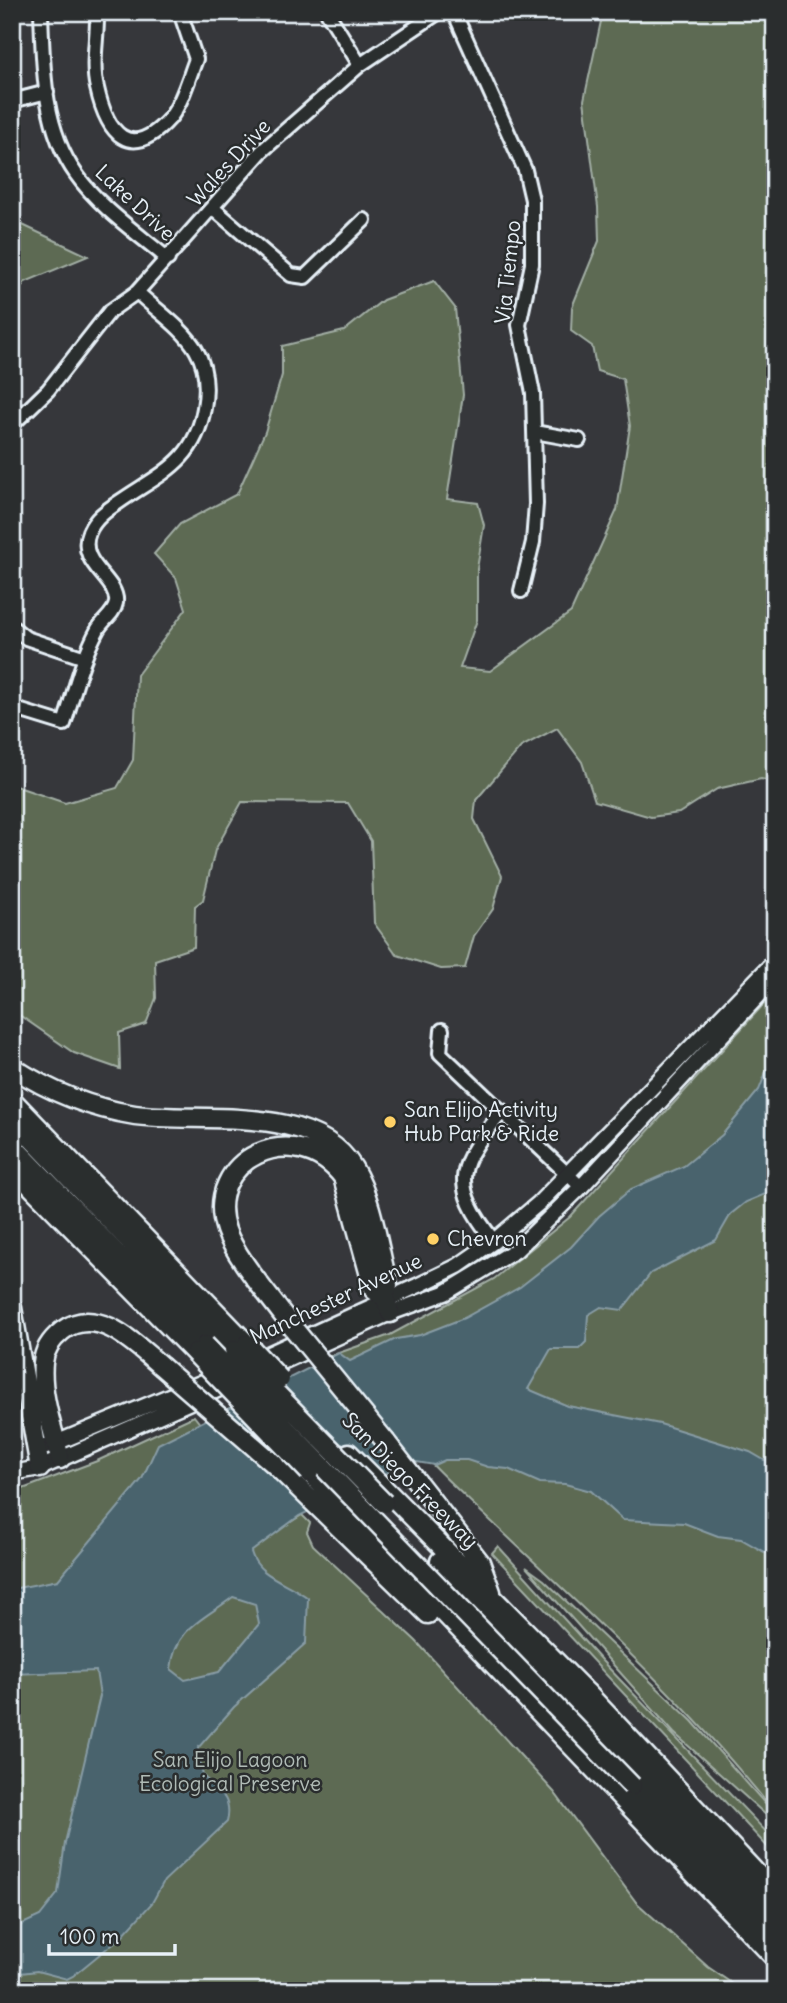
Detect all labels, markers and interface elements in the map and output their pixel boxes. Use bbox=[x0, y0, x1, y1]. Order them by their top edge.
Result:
street label: Wales Drive bbox=[181, 113, 276, 212]
street label: Lake Drive bbox=[90, 159, 181, 247]
street label: Via Tiempo bbox=[489, 219, 526, 325]
place label: San Elijo Activity Hub Park & Ride bbox=[404, 1096, 559, 1147]
marker: San Elijo Activity Hub Park & Ride bbox=[382, 1114, 398, 1130]
place label: Chevron bbox=[447, 1225, 527, 1252]
marker: Chevron bbox=[425, 1231, 441, 1247]
street label: Manchester Avenue bbox=[245, 1247, 426, 1350]
street label: San Diego Freeway bbox=[336, 1407, 484, 1555]
park label: San Elijo Lagoon Ecological Preserve bbox=[139, 1746, 321, 1797]
scale bar bbox=[49, 1912, 175, 1956]
text: 100 m bbox=[60, 1923, 119, 1950]

